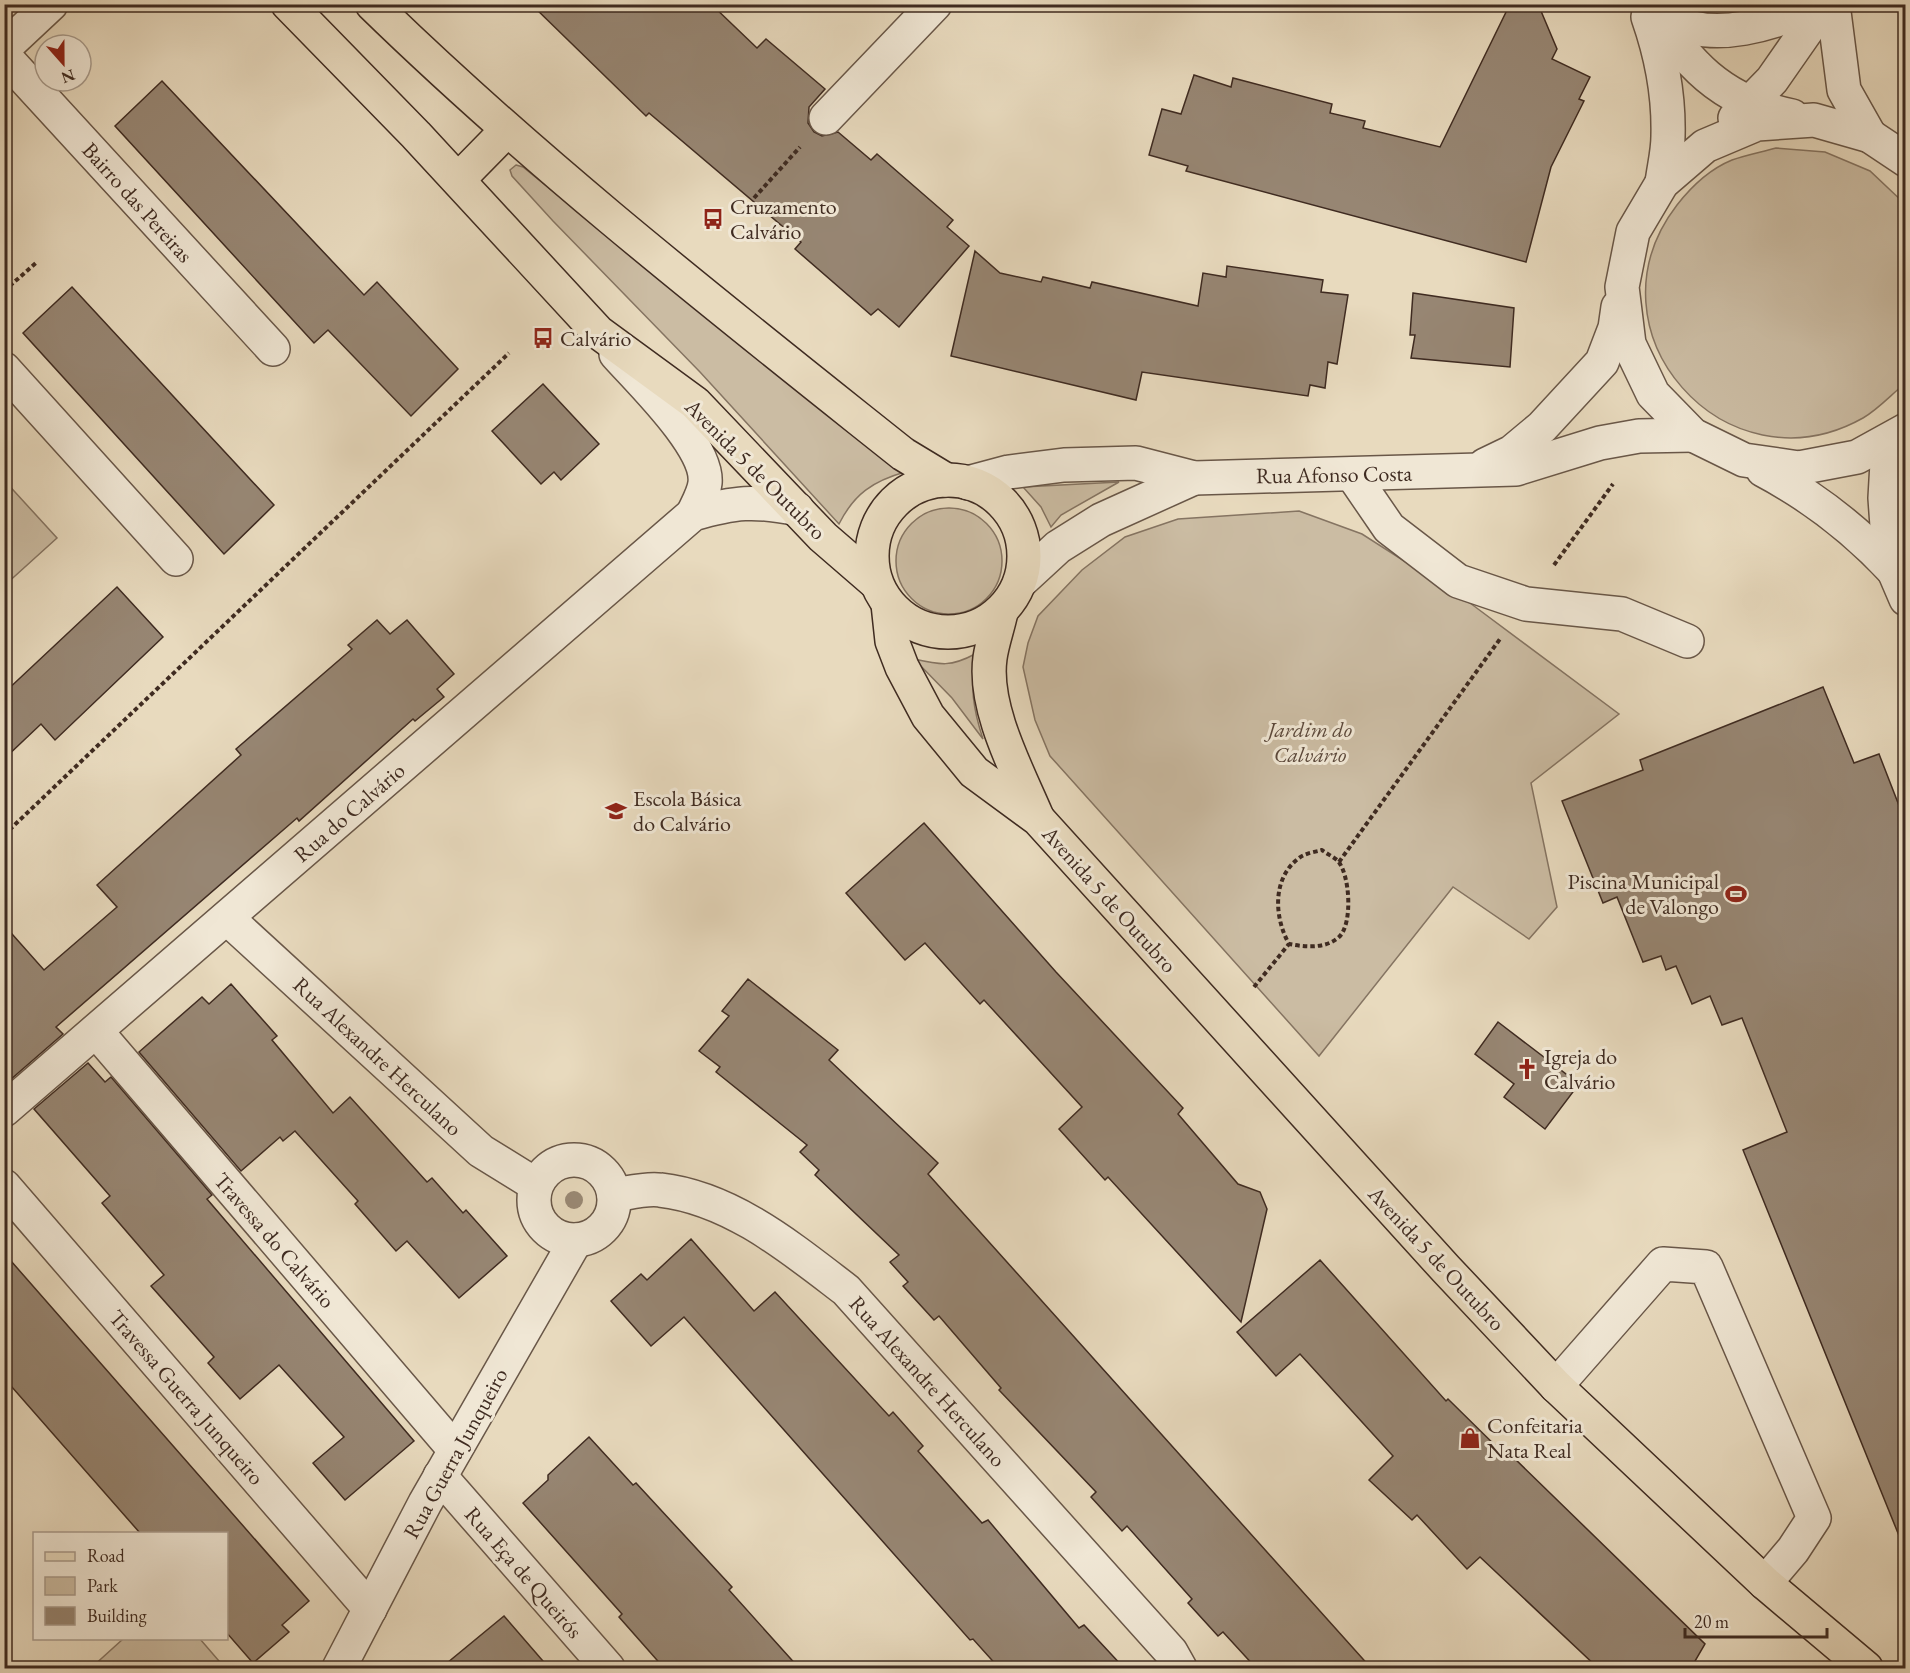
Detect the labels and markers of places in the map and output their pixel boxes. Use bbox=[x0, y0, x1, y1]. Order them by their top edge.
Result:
place label: Cruzamento Calvário bbox=[730, 192, 837, 246]
bus stop icon: Cruzamento Calvário bbox=[701, 207, 725, 231]
place label: Calvário bbox=[560, 324, 632, 353]
bus stop icon: Calvário bbox=[531, 326, 555, 350]
place label: Escola Básica do Calvário bbox=[633, 784, 742, 838]
school or university icon: Escola Básica do Calvário bbox=[604, 799, 628, 823]
place label: Piscina Municipal de Valongo bbox=[1567, 867, 1719, 921]
sports icon: Piscina Municipal de Valongo bbox=[1724, 882, 1748, 906]
place label: Igreja do Calvário bbox=[1544, 1042, 1617, 1096]
church icon: Igreja do Calvário bbox=[1515, 1057, 1539, 1081]
place label: Confeitaria Nata Real bbox=[1487, 1411, 1583, 1465]
shop icon: Confeitaria Nata Real bbox=[1458, 1426, 1482, 1450]

